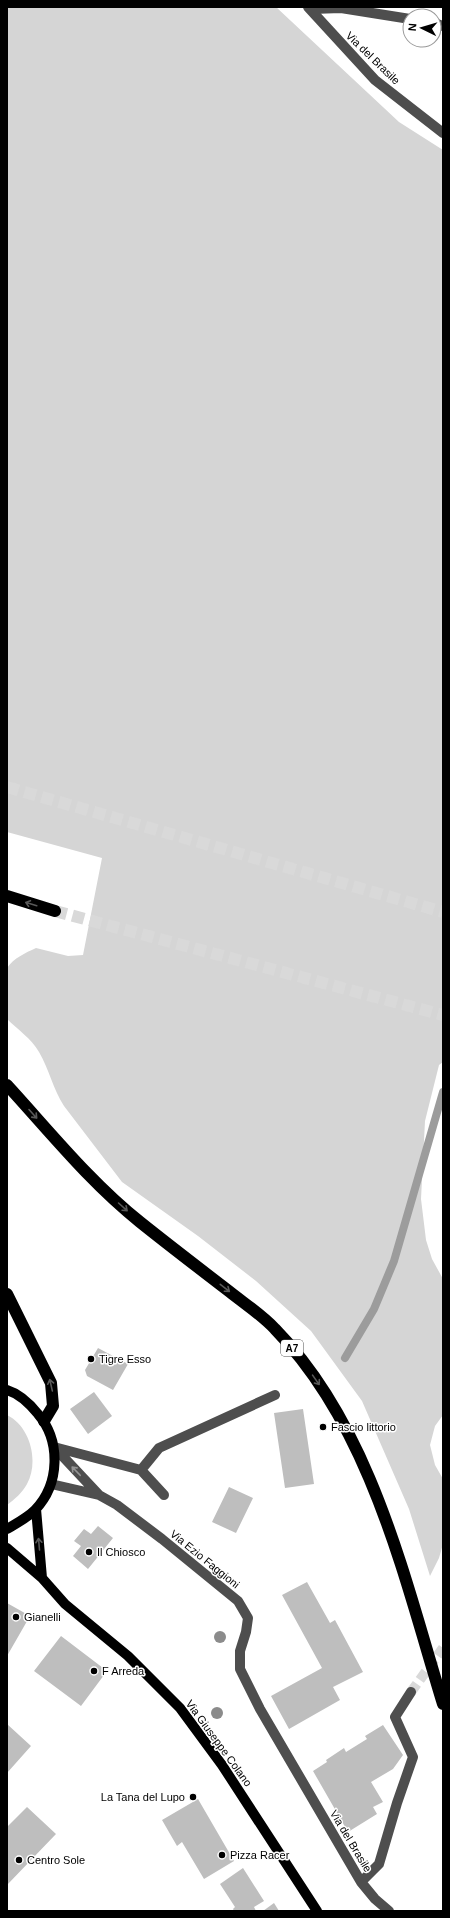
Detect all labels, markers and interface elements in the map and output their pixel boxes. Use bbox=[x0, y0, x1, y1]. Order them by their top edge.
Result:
north arrow bbox=[402, 8, 442, 48]
text: N bbox=[406, 23, 418, 32]
street label: Via del Brasile bbox=[344, 29, 402, 87]
one-way arrow bbox=[25, 899, 37, 907]
one-way arrow bbox=[28, 1109, 38, 1119]
one-way arrow bbox=[118, 1203, 128, 1212]
one-way arrow bbox=[219, 1284, 230, 1292]
road number: A7 bbox=[281, 1340, 303, 1356]
place label: Tigre Esso bbox=[99, 1353, 151, 1365]
marker: Tigre Esso bbox=[86, 1354, 96, 1364]
one-way arrow bbox=[312, 1374, 320, 1385]
one-way arrow bbox=[46, 1379, 54, 1392]
place label: Fascio littorio bbox=[331, 1421, 396, 1433]
marker: Fascio littorio bbox=[318, 1422, 328, 1432]
one-way arrow bbox=[72, 1466, 81, 1476]
street label: Via Ezio Faggioni bbox=[168, 1527, 242, 1591]
one-way arrow bbox=[35, 1538, 43, 1551]
place label: Il Chiosco bbox=[97, 1546, 145, 1558]
marker: Il Chiosco bbox=[84, 1547, 94, 1557]
place label: Gianelli bbox=[24, 1611, 61, 1623]
marker: Gianelli bbox=[11, 1612, 21, 1622]
place label: F Arreda bbox=[102, 1665, 145, 1677]
marker: F Arreda bbox=[89, 1666, 99, 1676]
street label: Via Giuseppe Colano bbox=[184, 1697, 254, 1789]
place label: La Tana del Lupo bbox=[101, 1791, 185, 1803]
marker: La Tana del Lupo bbox=[188, 1792, 198, 1802]
street label: Via del Brasile bbox=[328, 1808, 374, 1874]
place label: Pizza Racer bbox=[230, 1849, 290, 1861]
marker: Pizza Racer bbox=[217, 1850, 227, 1860]
place label: Centro Sole bbox=[27, 1854, 85, 1866]
marker: Centro Sole bbox=[14, 1855, 24, 1865]

